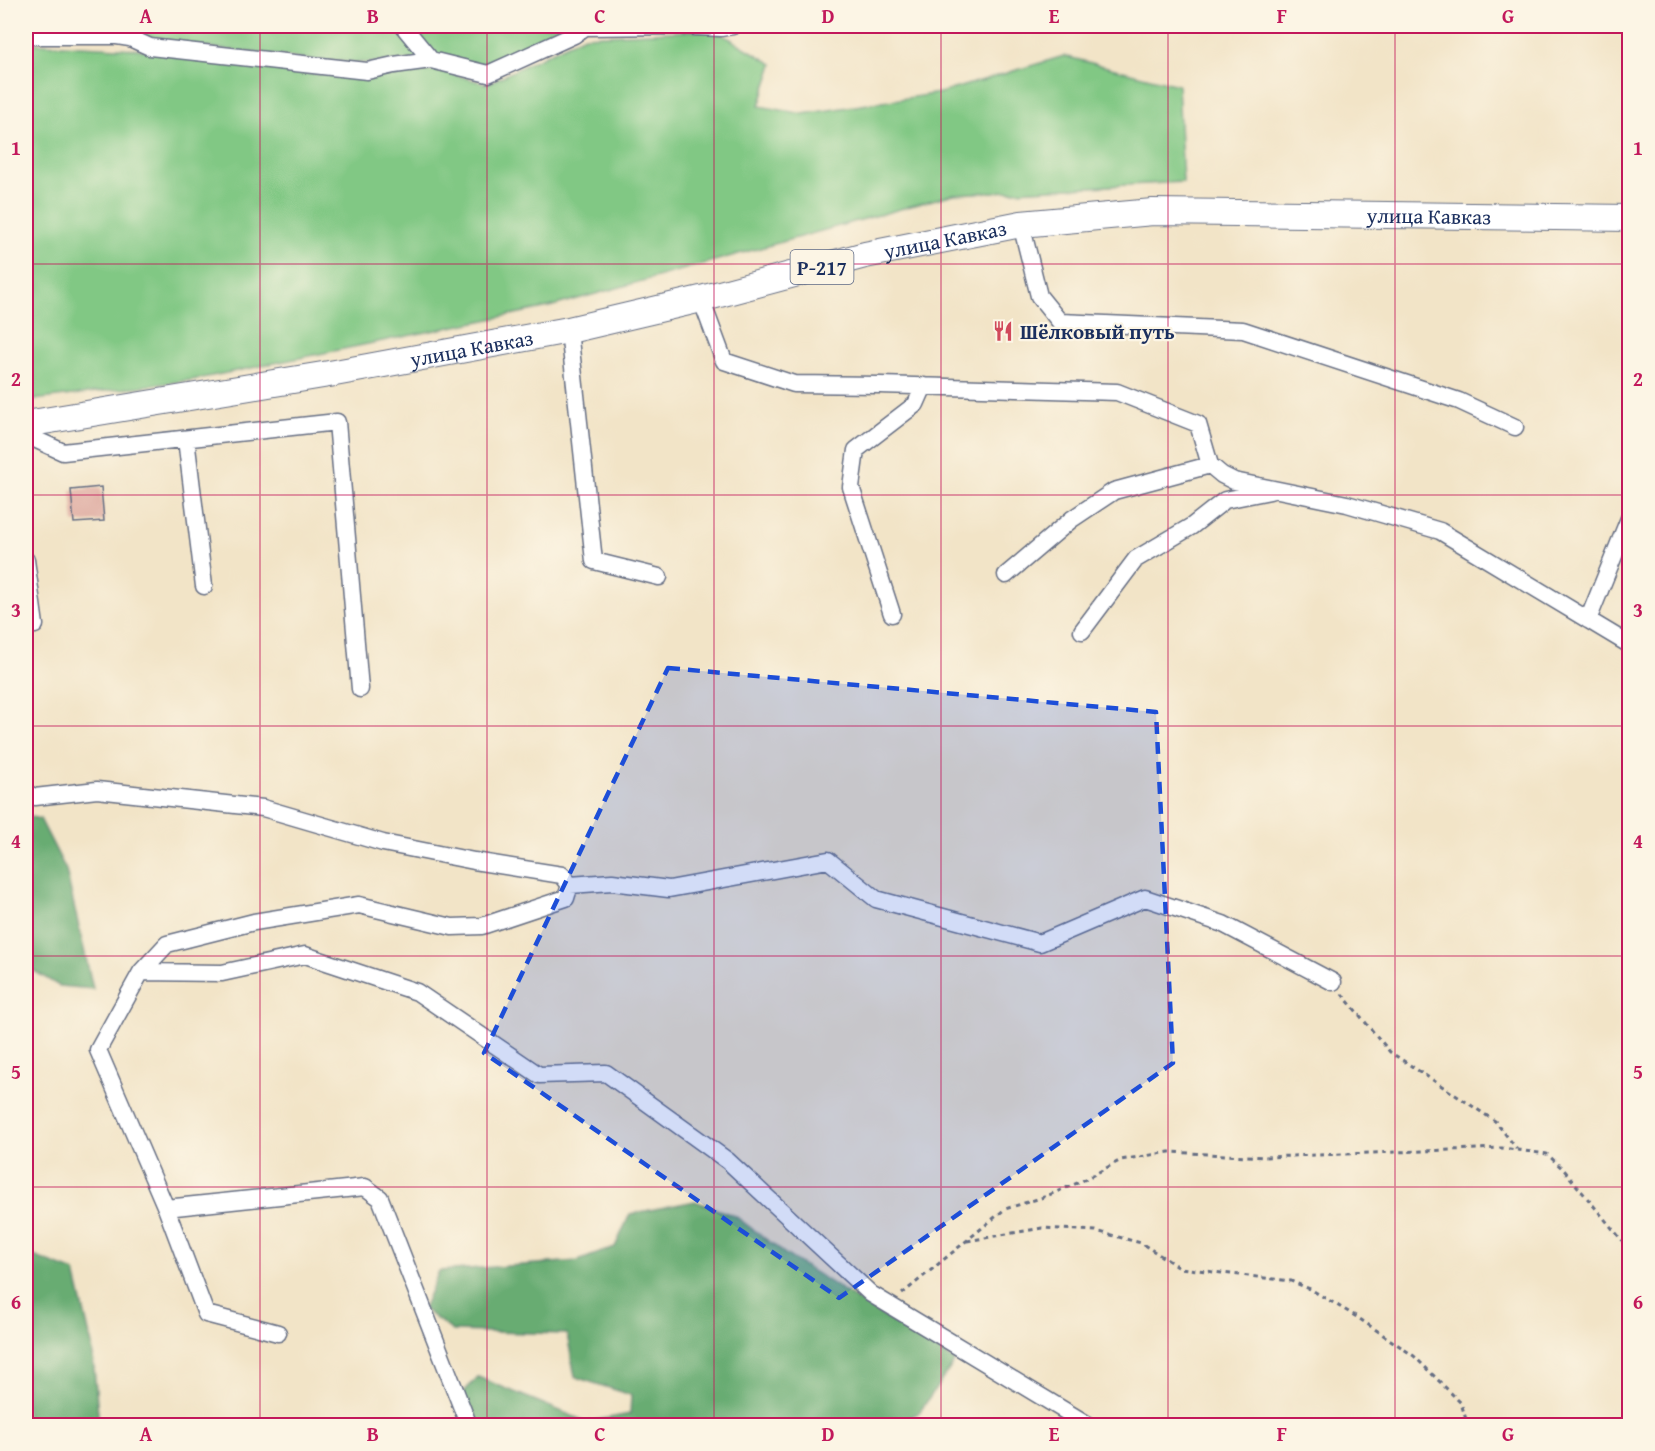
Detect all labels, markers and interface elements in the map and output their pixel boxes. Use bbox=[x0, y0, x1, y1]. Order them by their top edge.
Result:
text: A bbox=[140, 1, 153, 30]
text: B bbox=[367, 1, 379, 30]
text: C bbox=[594, 1, 606, 30]
text: D bbox=[821, 1, 835, 30]
text: E bbox=[1049, 1, 1060, 30]
text: F bbox=[1277, 1, 1287, 30]
text: G bbox=[1502, 1, 1514, 30]
text: 1 bbox=[11, 133, 21, 162]
text: 1 bbox=[1633, 133, 1643, 162]
street label: улица Кавказ bbox=[1365, 199, 1491, 232]
street label: улица Кавказ bbox=[880, 212, 1009, 267]
road number: Р-217 bbox=[790, 250, 854, 284]
place label: Шёлковый путь bbox=[1020, 316, 1175, 347]
restaurant icon: Шёлковый путь bbox=[991, 319, 1015, 343]
street label: улица Кавказ bbox=[406, 321, 536, 375]
text: 2 bbox=[11, 364, 21, 393]
text: 2 bbox=[1633, 364, 1643, 393]
text: 3 bbox=[11, 595, 21, 624]
text: 3 bbox=[1633, 595, 1643, 624]
text: 4 bbox=[11, 826, 21, 855]
text: 4 bbox=[1633, 826, 1643, 855]
text: 5 bbox=[11, 1057, 21, 1086]
text: 5 bbox=[1633, 1057, 1643, 1086]
text: 6 bbox=[11, 1287, 21, 1316]
text: 6 bbox=[1633, 1287, 1643, 1316]
text: A bbox=[140, 1419, 153, 1448]
text: B bbox=[367, 1419, 379, 1448]
text: C bbox=[594, 1419, 606, 1448]
text: D bbox=[821, 1419, 835, 1448]
text: E bbox=[1049, 1419, 1060, 1448]
text: F bbox=[1277, 1419, 1287, 1448]
text: G bbox=[1502, 1419, 1514, 1448]

